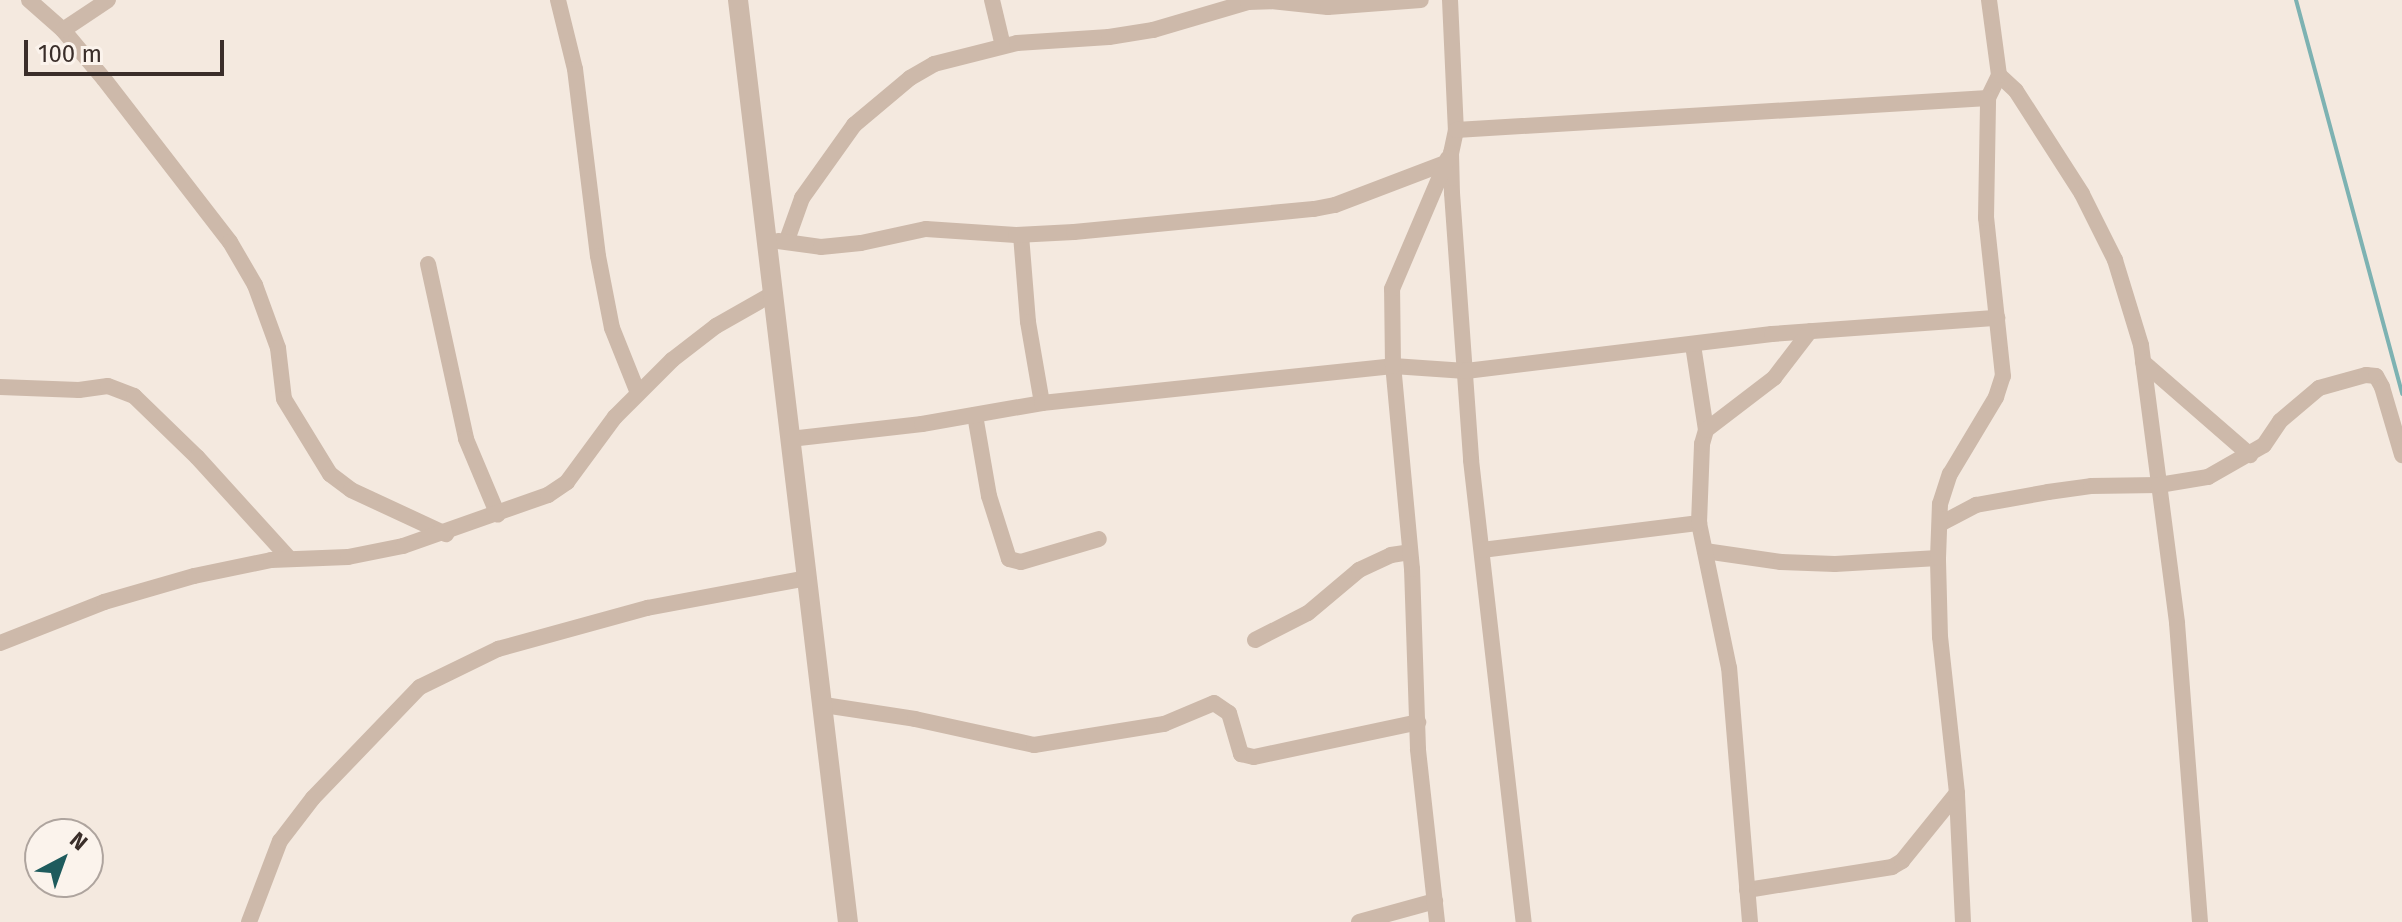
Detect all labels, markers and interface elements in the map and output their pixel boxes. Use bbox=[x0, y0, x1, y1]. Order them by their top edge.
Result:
scale bar bbox=[28, 24, 228, 74]
text: 100 m bbox=[38, 40, 102, 68]
north arrow bbox=[24, 818, 104, 898]
text: N bbox=[64, 826, 93, 856]

